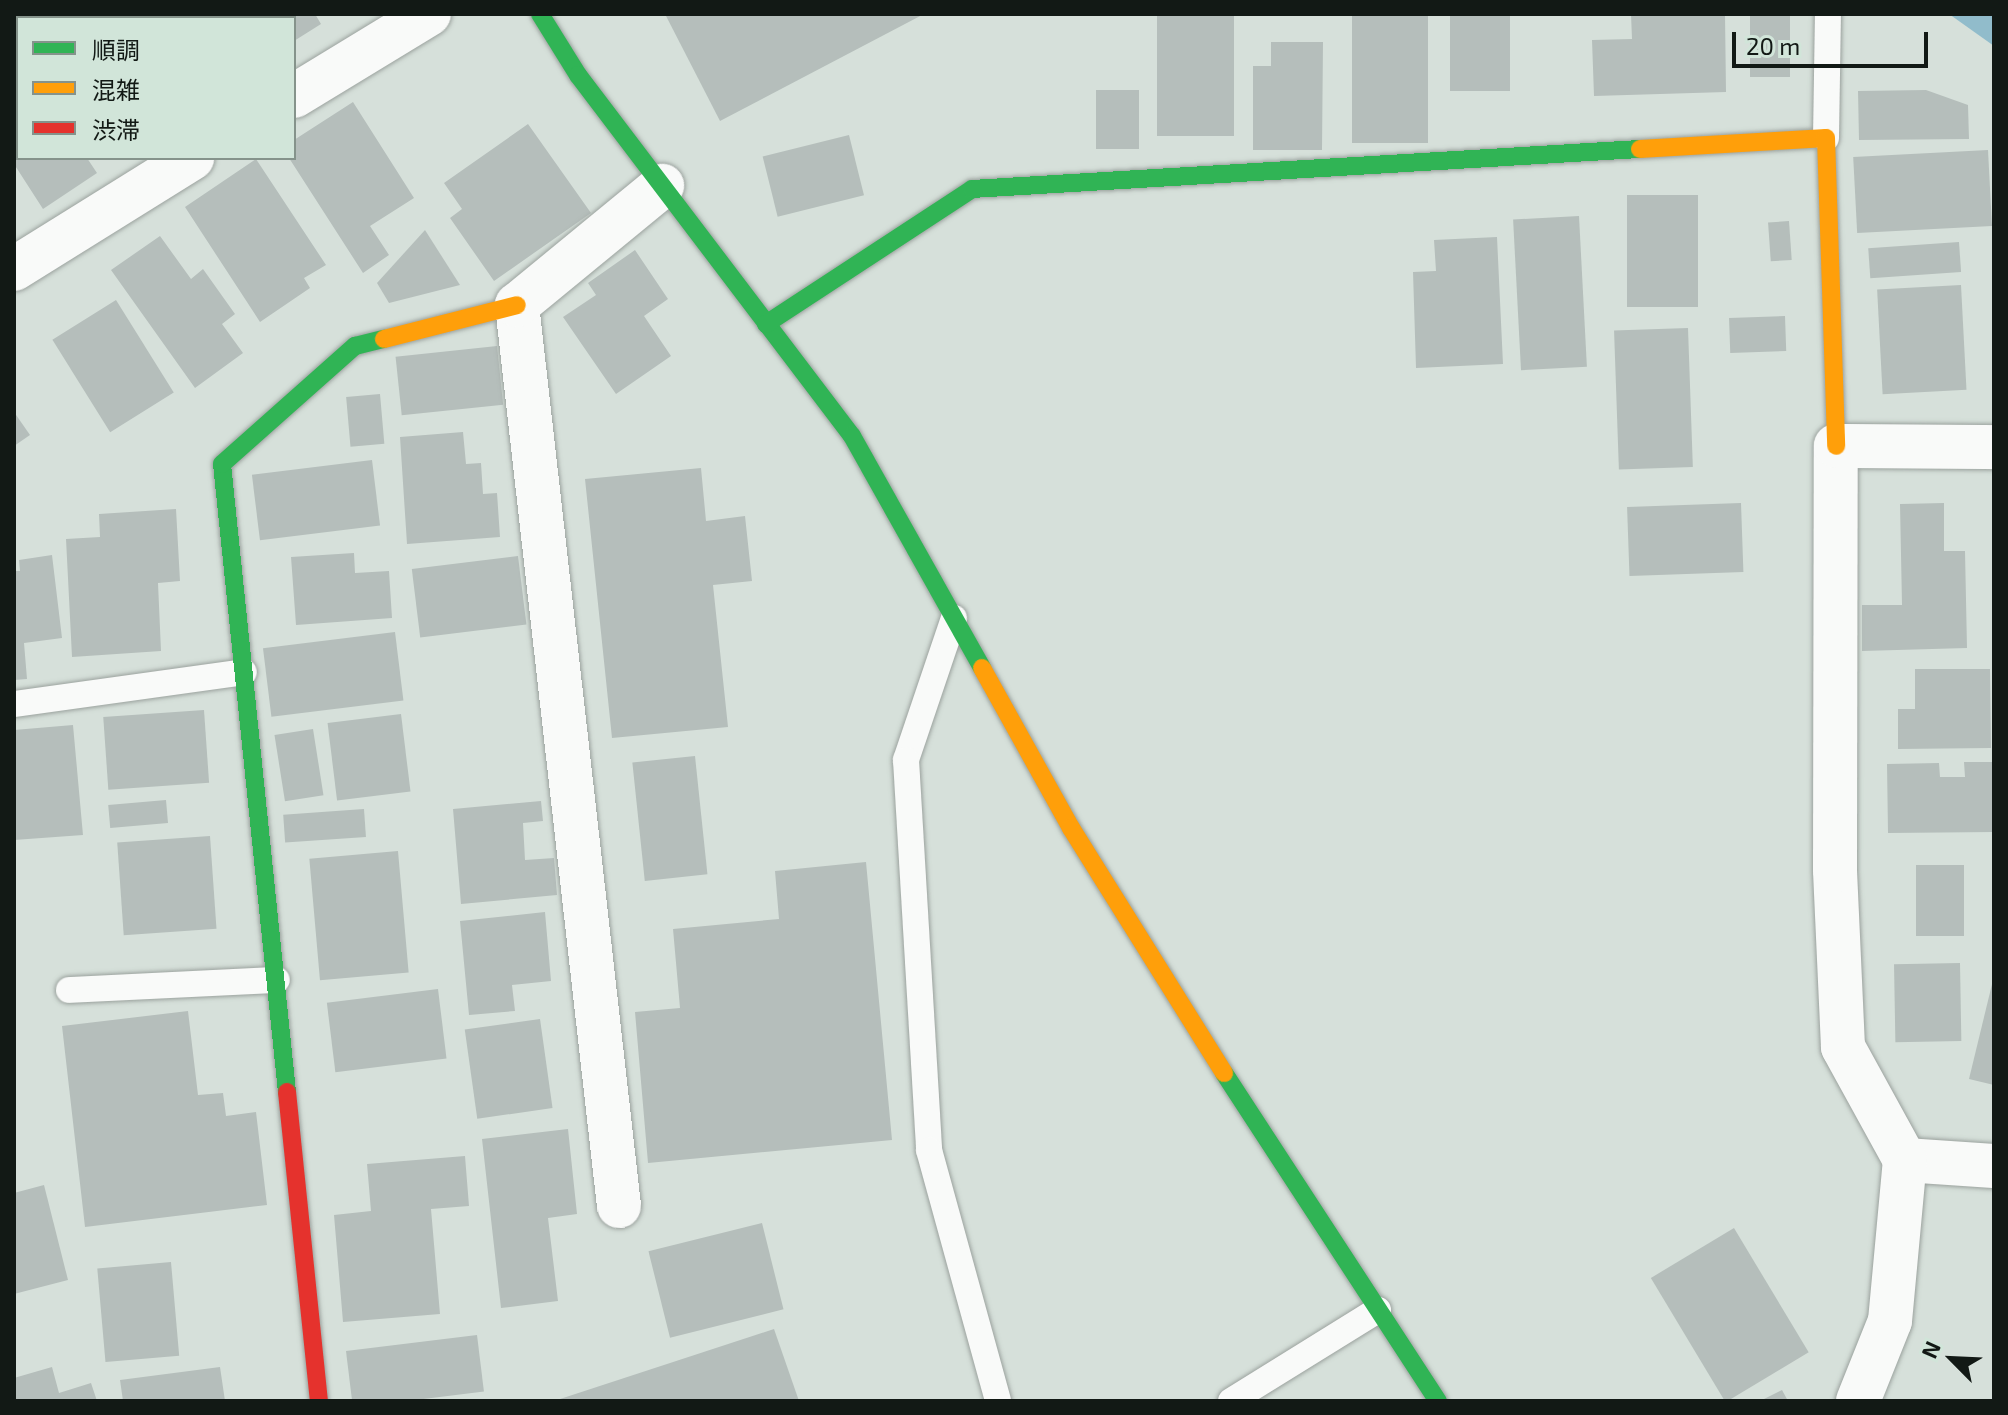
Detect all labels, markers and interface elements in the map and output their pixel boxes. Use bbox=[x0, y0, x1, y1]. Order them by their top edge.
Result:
legend bbox=[16, 16, 296, 160]
scale bar bbox=[1736, 16, 1932, 66]
text: 20 m bbox=[1746, 31, 1800, 60]
text: 順調 bbox=[92, 35, 140, 64]
text: 混雑 bbox=[92, 75, 140, 104]
text: 渋滞 bbox=[92, 115, 140, 144]
north arrow bbox=[1912, 1319, 1992, 1399]
text: N bbox=[1915, 1337, 1945, 1362]

